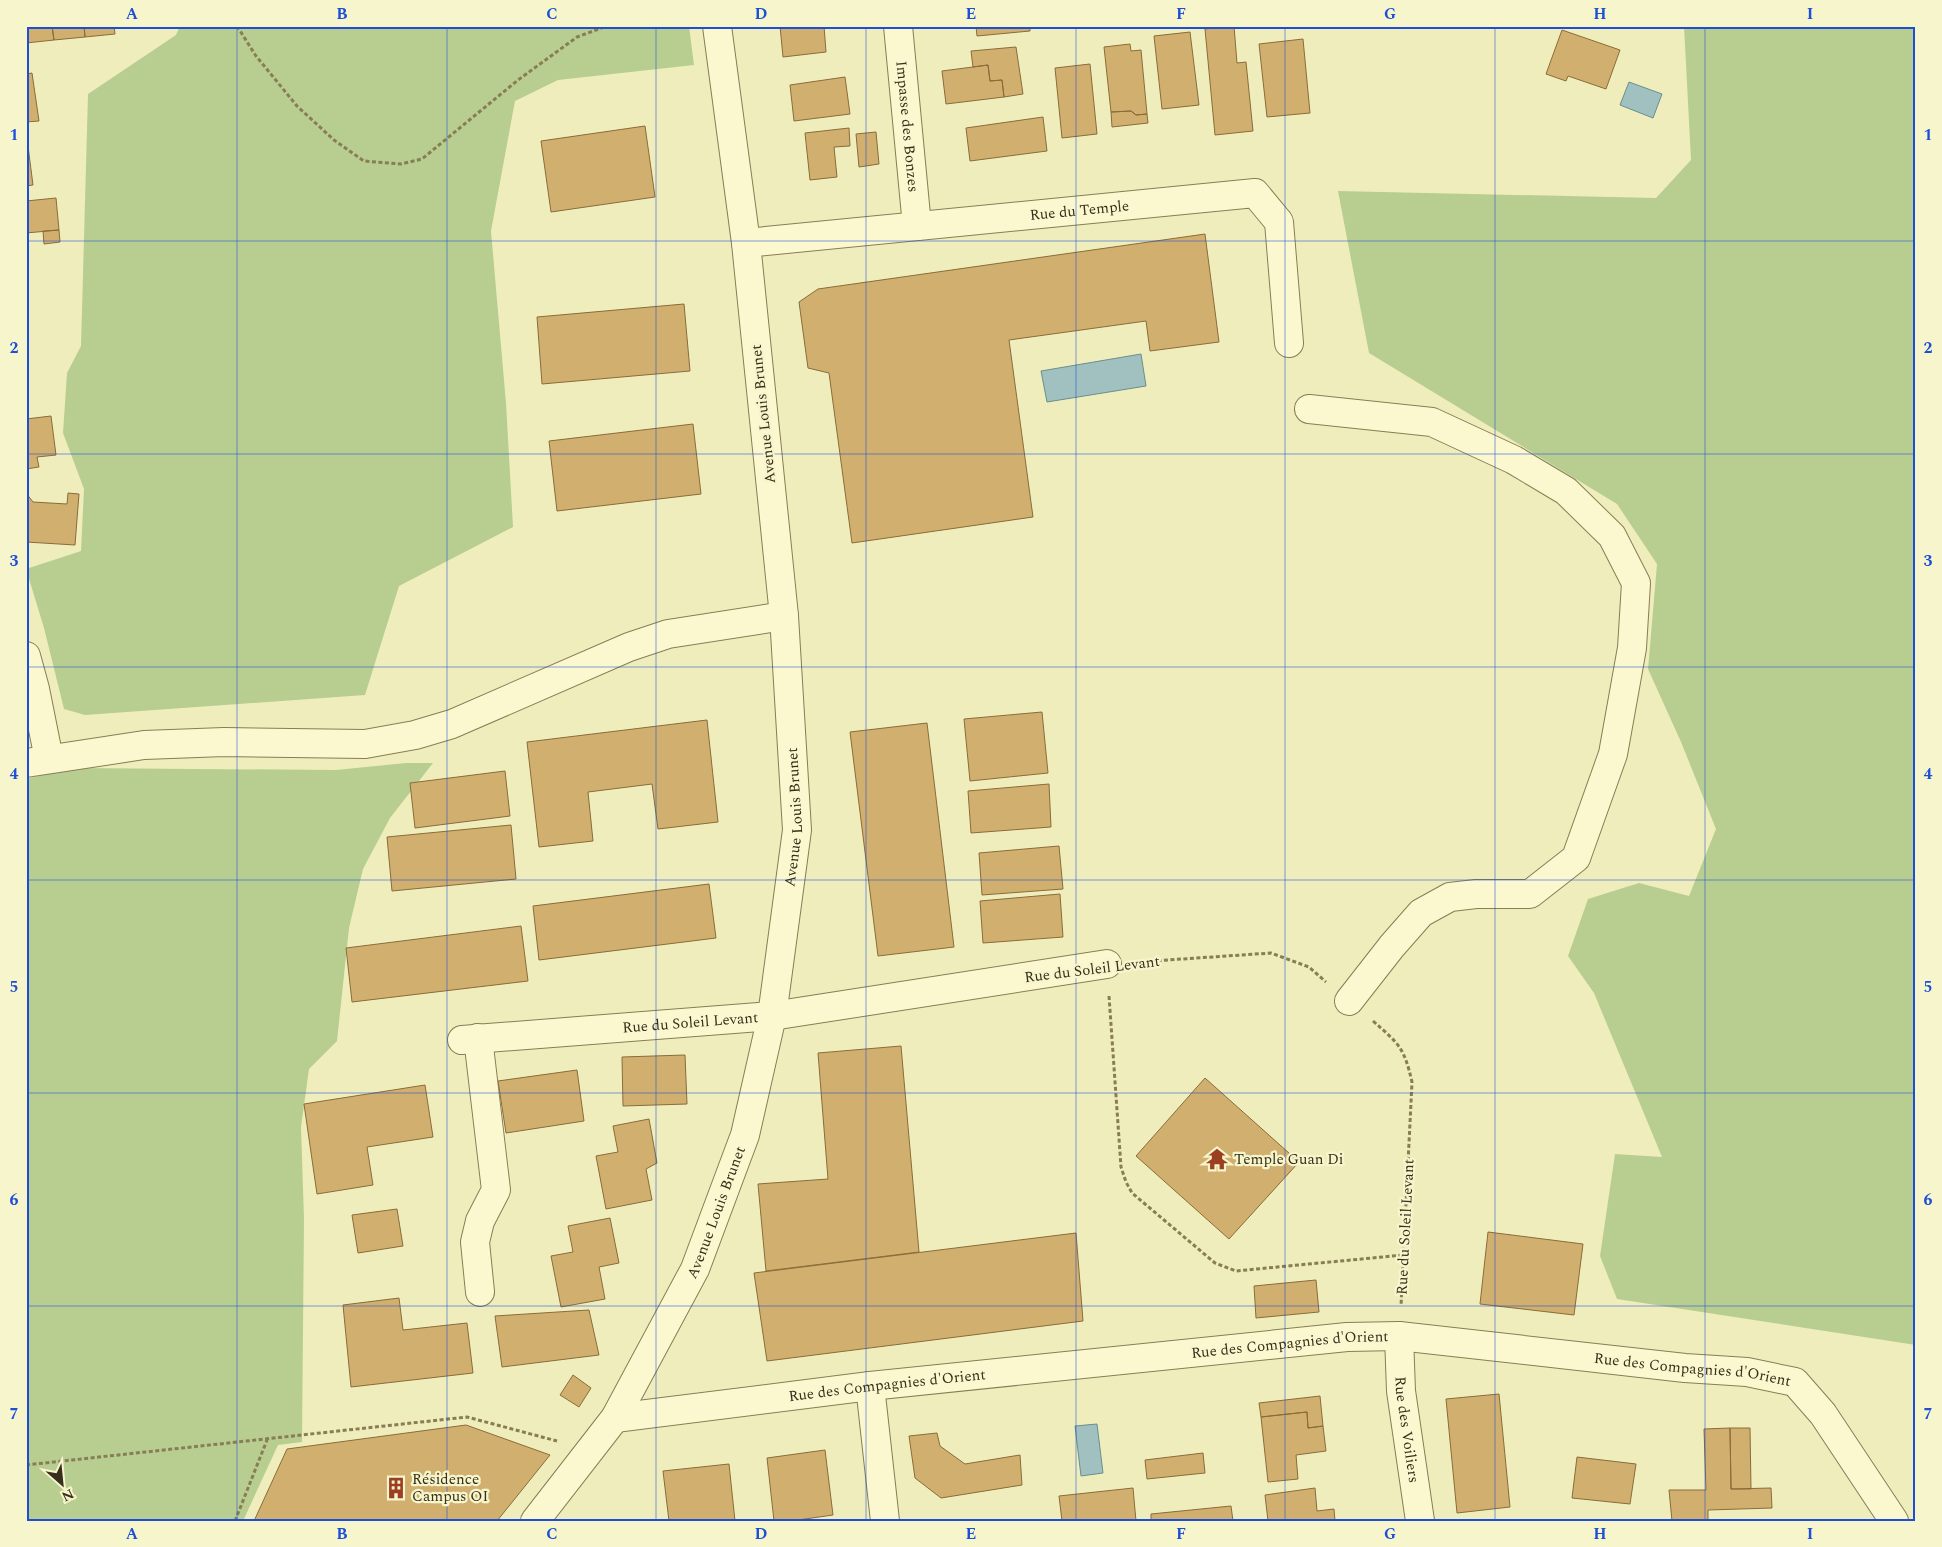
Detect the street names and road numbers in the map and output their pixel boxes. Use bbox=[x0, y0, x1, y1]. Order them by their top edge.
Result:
street label: Impasse des Bonzes bbox=[889, 60, 925, 193]
street label: Rue du Temple bbox=[1029, 194, 1130, 227]
street label: Avenue Louis Brunet bbox=[745, 343, 782, 485]
street label: Avenue Louis Brunet bbox=[778, 747, 809, 888]
street label: Rue du Soleil Levant bbox=[1023, 950, 1161, 989]
street label: Rue du Soleil Levant bbox=[622, 1006, 759, 1040]
street label: Avenue Louis Brunet bbox=[681, 1143, 752, 1283]
street label: Rue du Soleil Levant bbox=[1390, 1158, 1421, 1296]
street label: Rue des Compagnies d'Orient bbox=[1190, 1325, 1389, 1365]
street label: Rue des Compagnies d'Orient bbox=[1593, 1347, 1793, 1393]
street label: Rue des Compagnies d'Orient bbox=[787, 1363, 987, 1408]
street label: Rue des Voiliers bbox=[1388, 1376, 1425, 1484]

